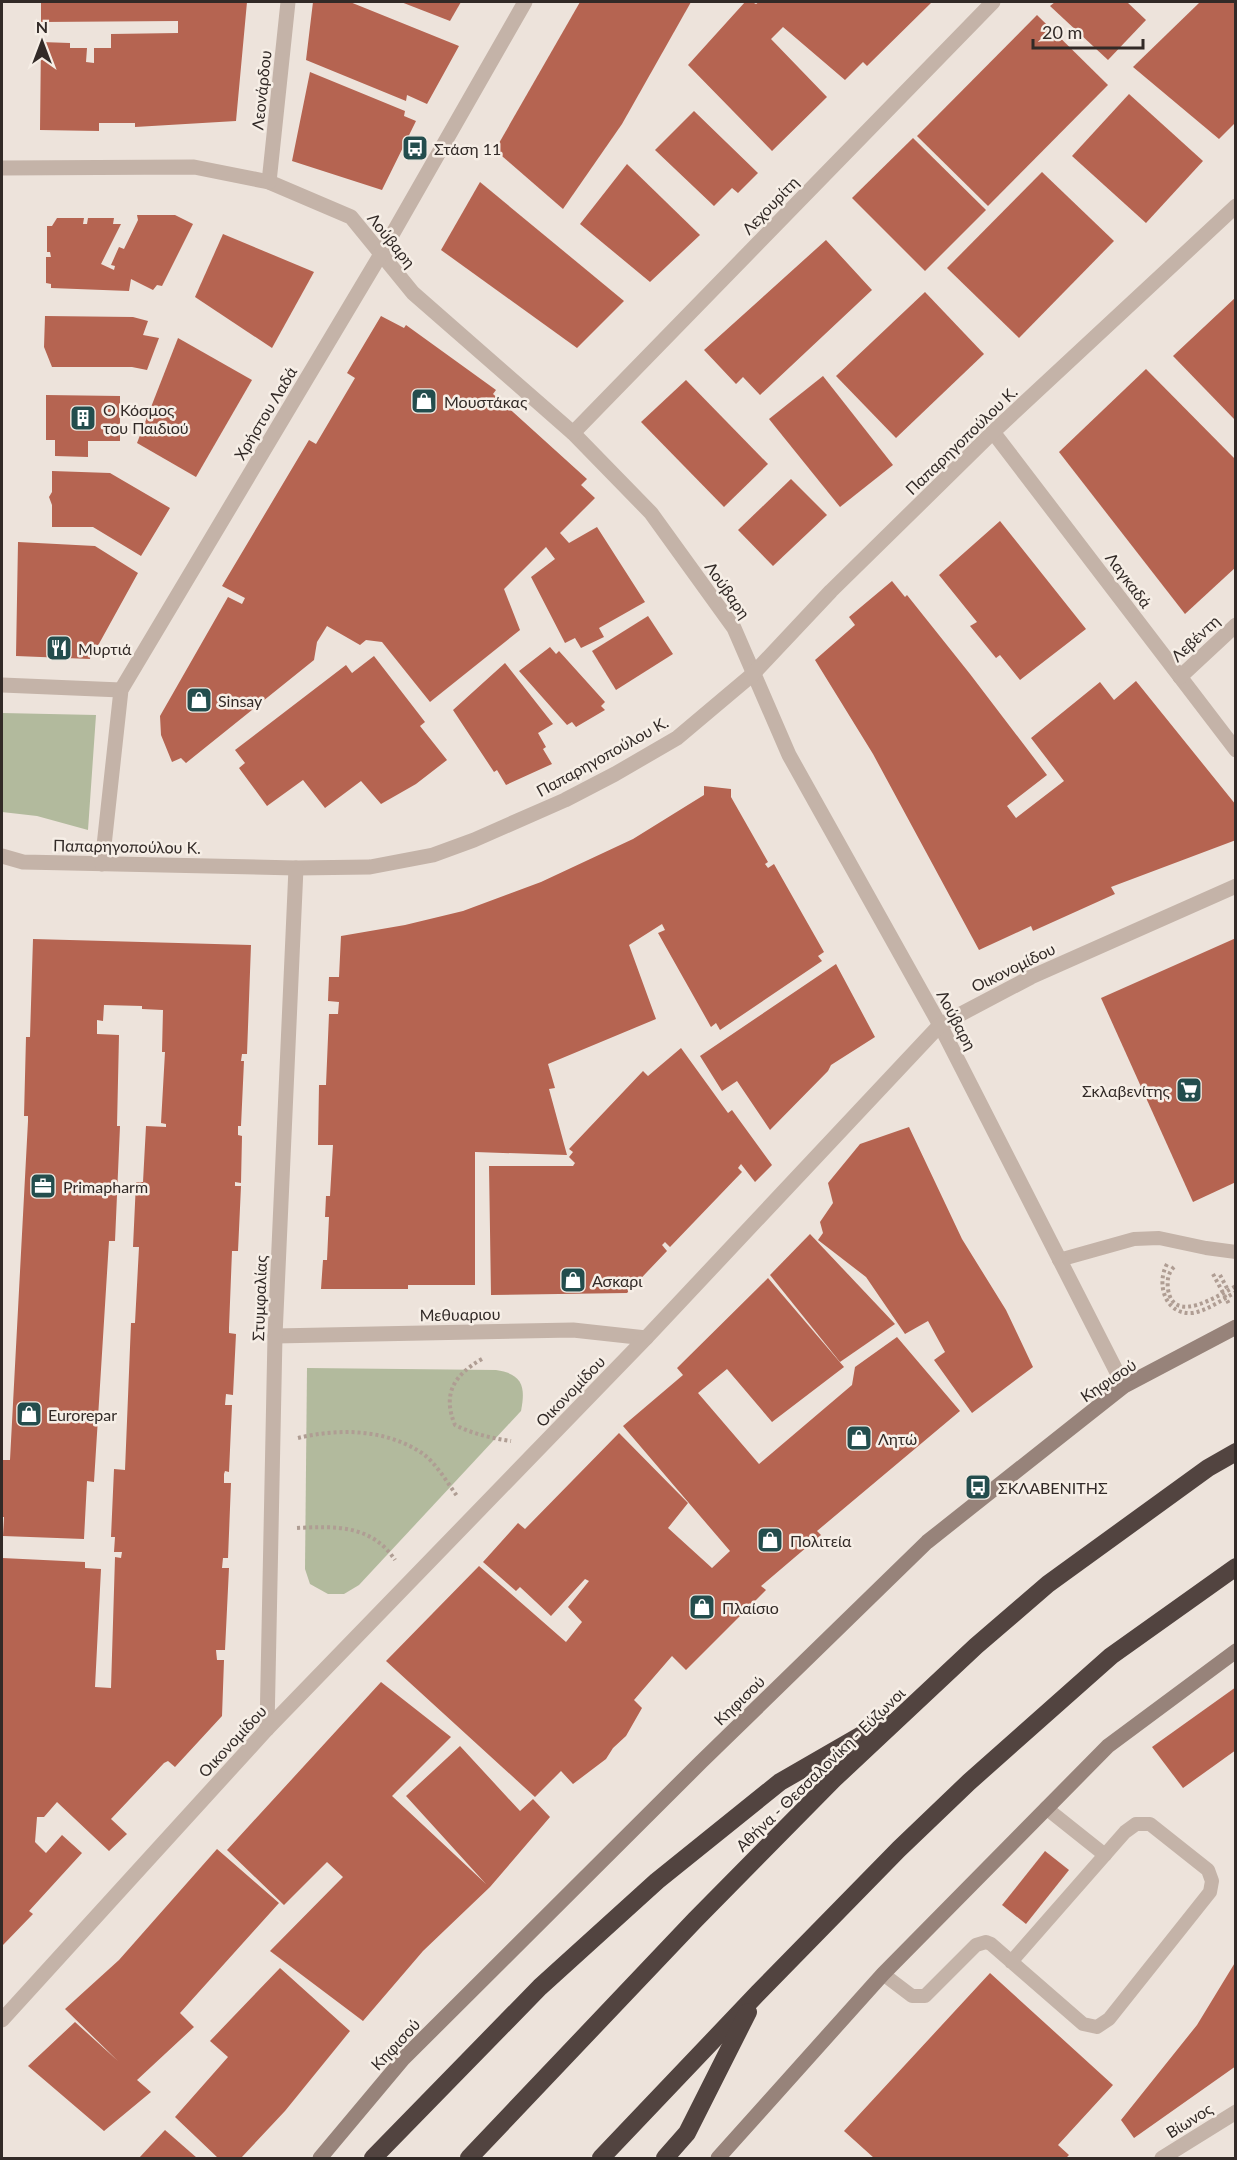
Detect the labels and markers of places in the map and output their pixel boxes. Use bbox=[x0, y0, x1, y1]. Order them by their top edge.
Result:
bus stop icon: Στάση 11 bbox=[400, 133, 430, 163]
place label: Στάση 11 bbox=[434, 139, 501, 158]
shop icon: Μουστάκας bbox=[409, 386, 439, 416]
place label: Μουστάκας bbox=[444, 392, 528, 411]
place label: Ο Κόσμος του Παιδιού bbox=[103, 400, 189, 437]
building icon: Ο Κόσμος του Παιδιού bbox=[68, 403, 98, 433]
restaurant icon: Μυρτιά bbox=[44, 633, 74, 663]
place label: Μυρτιά bbox=[78, 639, 132, 658]
shop icon: Sinsay bbox=[184, 685, 214, 715]
place label: Sinsay bbox=[218, 691, 263, 710]
supermarket icon: Σκλαβενίτης bbox=[1174, 1075, 1204, 1105]
place label: Σκλαβενίτης bbox=[1082, 1081, 1171, 1100]
office icon: Primapharm bbox=[28, 1171, 58, 1201]
place label: Primapharm bbox=[63, 1177, 148, 1196]
shop icon: Ασκαρι bbox=[558, 1265, 588, 1295]
place label: Ασκαρι bbox=[592, 1271, 643, 1290]
shop icon: Eurorepar bbox=[14, 1399, 44, 1429]
place label: Eurorepar bbox=[48, 1405, 117, 1424]
shop icon: Λητώ bbox=[844, 1423, 874, 1453]
place label: Λητώ bbox=[878, 1429, 917, 1448]
bus stop icon: ΣΚΛΑΒΕΝΙΤΗΣ bbox=[963, 1472, 993, 1502]
place label: ΣΚΛΑΒΕΝΙΤΗΣ bbox=[998, 1478, 1108, 1497]
shop icon: Πολιτεία bbox=[755, 1525, 785, 1555]
place label: Πολιτεία bbox=[790, 1531, 852, 1550]
shop icon: Πλαίσιο bbox=[687, 1592, 717, 1622]
place label: Πλαίσιο bbox=[722, 1598, 779, 1617]

